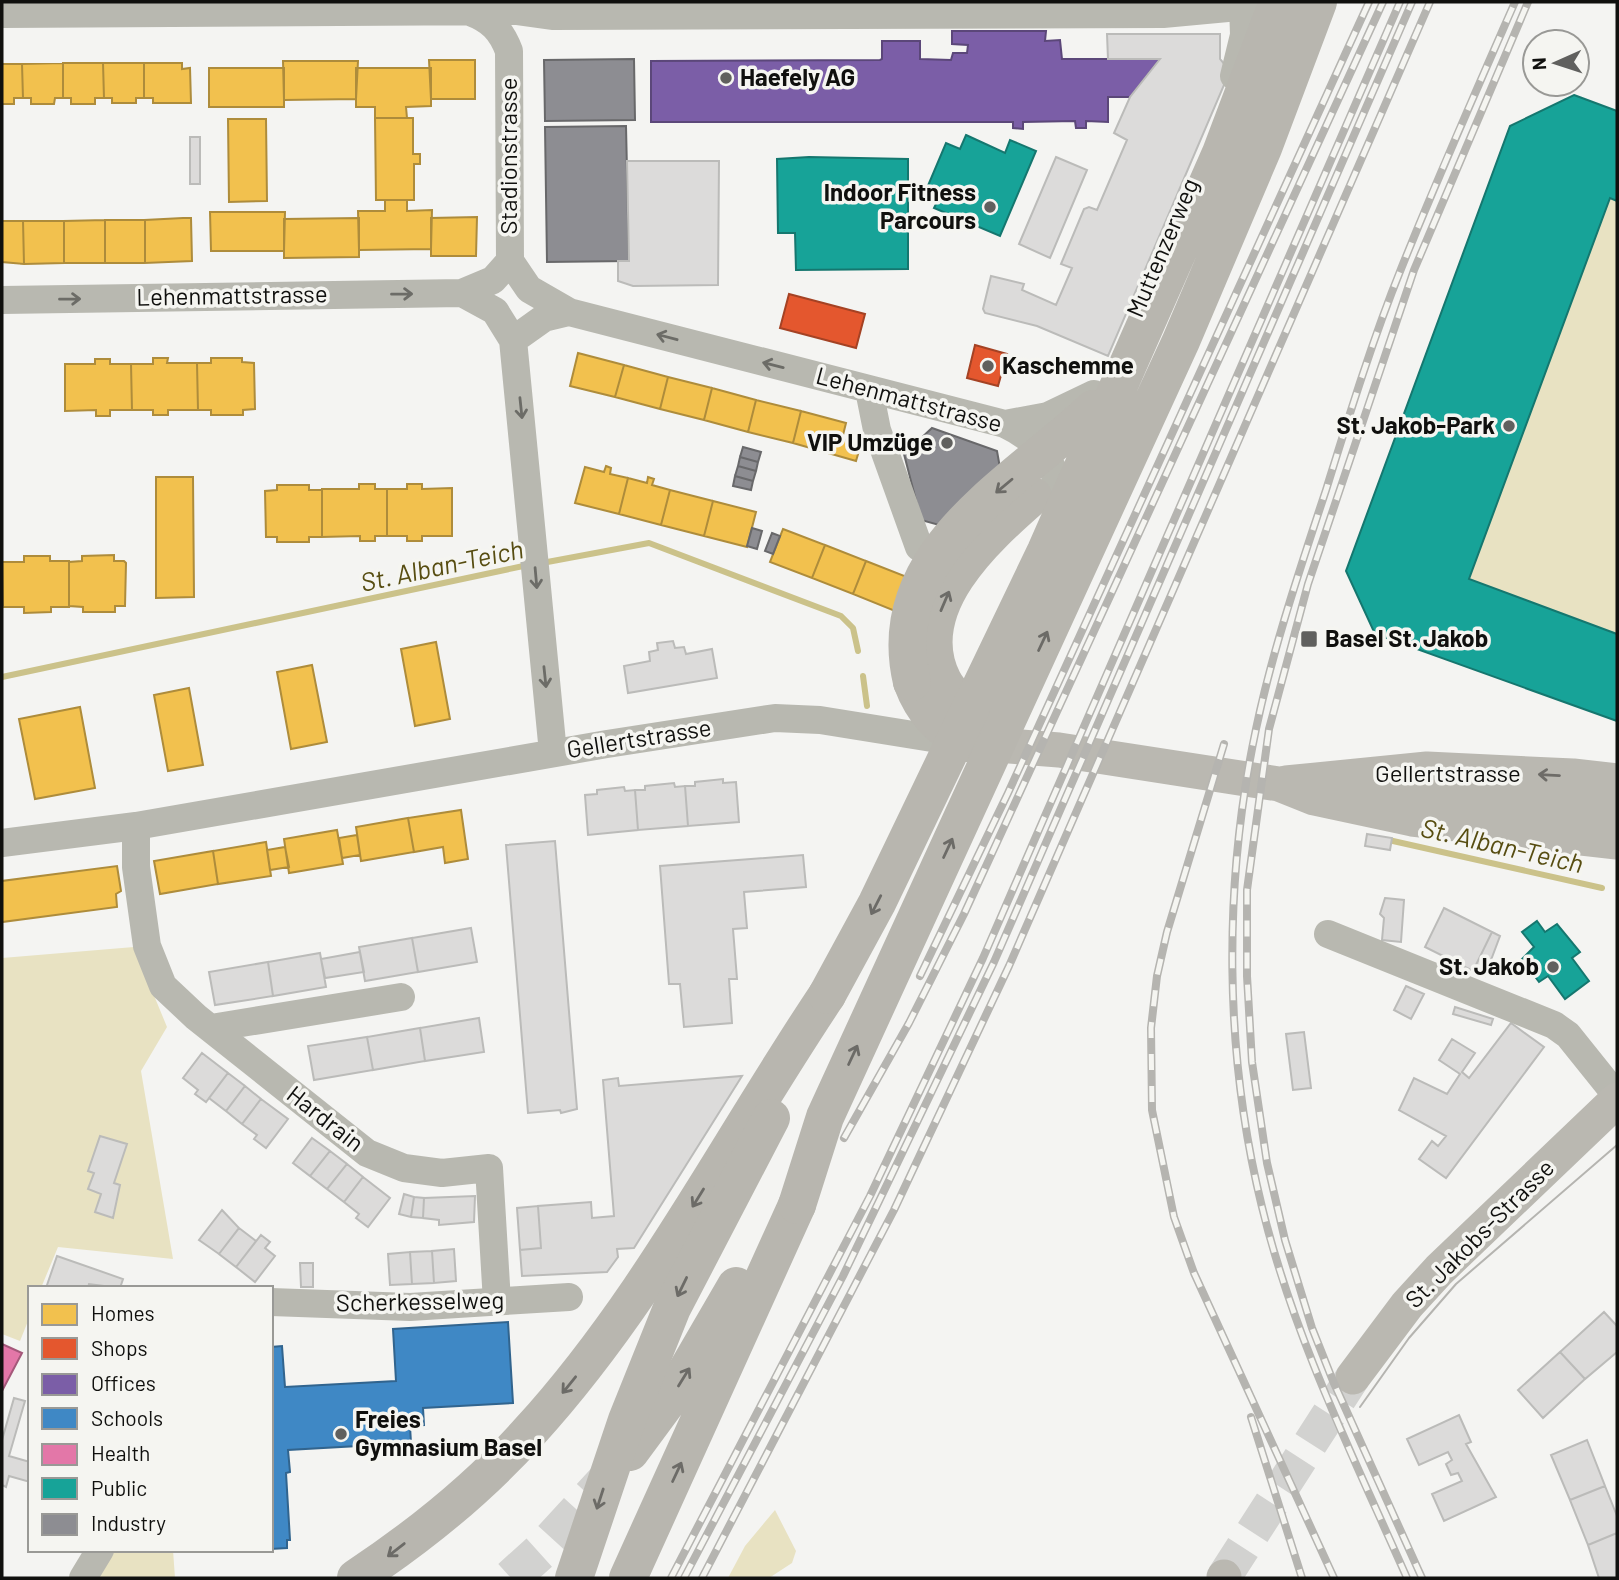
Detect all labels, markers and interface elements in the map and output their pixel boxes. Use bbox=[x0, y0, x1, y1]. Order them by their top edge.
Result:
north arrow bbox=[1521, 28, 1591, 98]
text: N bbox=[1527, 57, 1550, 71]
place label: Haefely AG bbox=[740, 62, 855, 91]
marker: Haefely AG bbox=[718, 70, 734, 86]
street label: Stadionstrasse bbox=[493, 78, 522, 234]
street label: Muttenzerweg bbox=[1119, 174, 1204, 321]
place label: Indoor Fitness Parcours bbox=[824, 177, 976, 234]
marker: Indoor Fitness Parcours bbox=[982, 199, 998, 215]
street label: Lehenmattstrasse bbox=[136, 278, 328, 311]
one-way arrow bbox=[390, 287, 413, 301]
one-way arrow bbox=[58, 292, 81, 306]
one-way arrow bbox=[657, 330, 679, 343]
place label: Kaschemme bbox=[1002, 350, 1134, 379]
one-way arrow bbox=[762, 358, 785, 371]
marker: Kaschemme bbox=[980, 358, 996, 374]
street label: Lehenmattstrasse bbox=[813, 360, 1005, 437]
one-way arrow bbox=[515, 396, 528, 418]
place label: St. Jakob-Park bbox=[1336, 410, 1495, 439]
marker: St. Jakob-Park bbox=[1501, 418, 1517, 434]
place label: VIP Umzüge bbox=[807, 427, 933, 456]
marker: VIP Umzüge bbox=[939, 435, 955, 451]
one-way arrow bbox=[996, 478, 1014, 494]
water label: St. Alban-Teich bbox=[357, 532, 526, 597]
one-way arrow bbox=[530, 566, 543, 589]
one-way arrow bbox=[939, 591, 952, 613]
place label: Basel St. Jakob bbox=[1325, 623, 1488, 652]
marker: Basel St. Jakob bbox=[1299, 629, 1319, 649]
one-way arrow bbox=[1037, 631, 1050, 652]
one-way arrow bbox=[539, 666, 552, 688]
street label: Gellertstrasse bbox=[564, 712, 713, 763]
street label: Gellertstrasse bbox=[1375, 758, 1521, 787]
one-way arrow bbox=[1538, 768, 1561, 781]
water label: St. Alban-Teich bbox=[1418, 811, 1587, 878]
one-way arrow bbox=[942, 838, 955, 859]
one-way arrow bbox=[868, 894, 882, 915]
place label: St. Jakob bbox=[1439, 951, 1539, 980]
marker: St. Jakob bbox=[1545, 959, 1561, 975]
one-way arrow bbox=[847, 1045, 860, 1066]
street label: Hardrain bbox=[282, 1079, 370, 1157]
street label: St. Jakobs-Strasse bbox=[1399, 1153, 1559, 1313]
one-way arrow bbox=[691, 1187, 705, 1207]
one-way arrow bbox=[675, 1276, 689, 1297]
street label: Scherkesselweg bbox=[335, 1285, 504, 1316]
legend bbox=[28, 1286, 273, 1552]
text: Homes bbox=[91, 1300, 155, 1325]
text: Shops bbox=[91, 1335, 148, 1360]
one-way arrow bbox=[677, 1368, 691, 1388]
text: Offices bbox=[91, 1370, 156, 1395]
one-way arrow bbox=[561, 1375, 577, 1393]
place label: Freies Gymnasium Basel bbox=[355, 1404, 542, 1461]
text: Schools bbox=[91, 1405, 163, 1430]
marker: Freies Gymnasium Basel bbox=[333, 1426, 349, 1442]
text: Health bbox=[91, 1440, 150, 1465]
one-way arrow bbox=[671, 1462, 684, 1483]
text: Public bbox=[91, 1475, 147, 1500]
one-way arrow bbox=[593, 1488, 605, 1510]
text: Industry bbox=[91, 1510, 166, 1535]
one-way arrow bbox=[388, 1543, 406, 1558]

